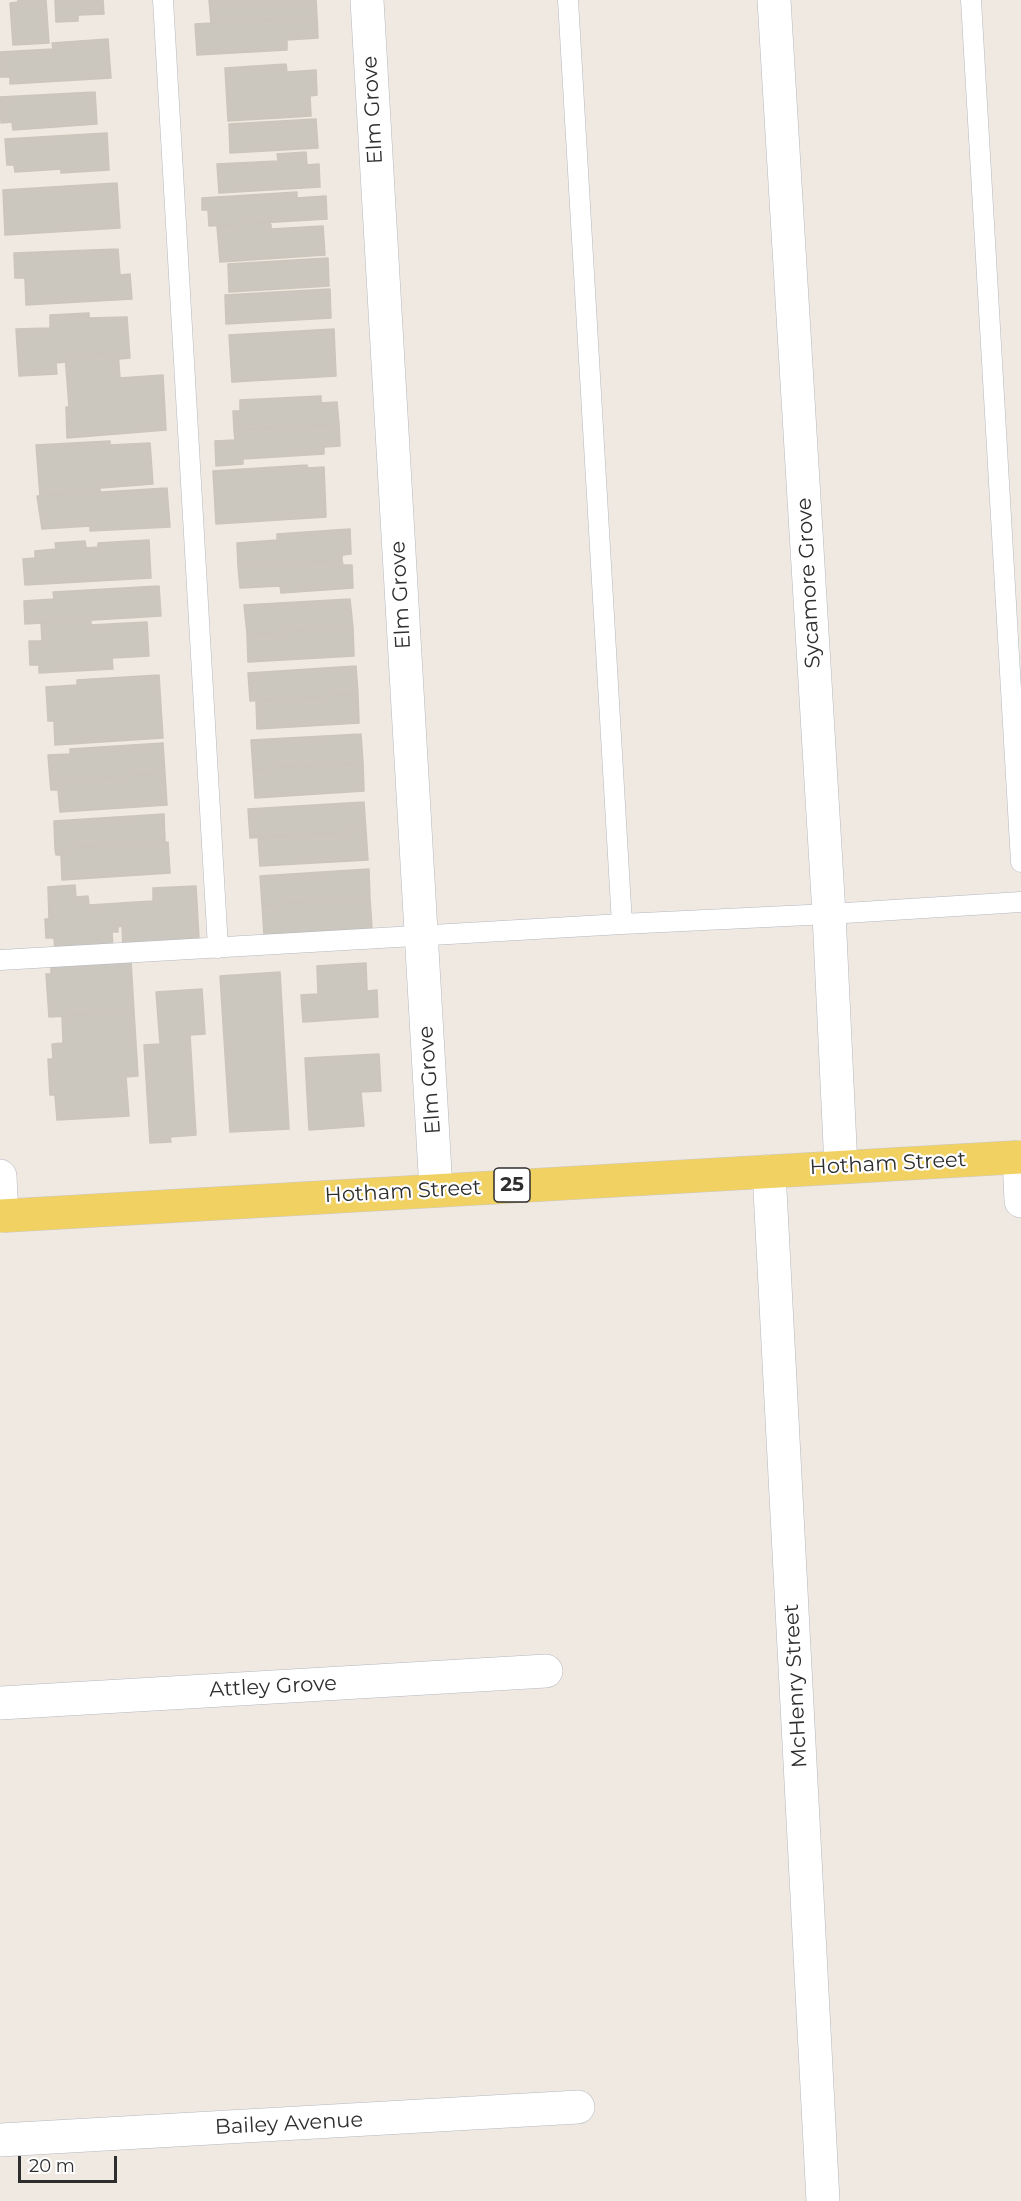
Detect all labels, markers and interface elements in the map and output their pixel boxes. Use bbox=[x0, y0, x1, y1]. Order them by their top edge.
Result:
street label: Elm Grove bbox=[358, 55, 388, 165]
street label: Sycamore Grove bbox=[792, 497, 826, 669]
street label: Elm Grove bbox=[386, 540, 416, 650]
street label: Elm Grove bbox=[414, 1025, 446, 1135]
street label: Hotham Street bbox=[809, 1147, 967, 1181]
road number: 25 bbox=[494, 1168, 530, 1202]
street label: Hotham Street bbox=[324, 1175, 482, 1209]
street label: McHenry Street bbox=[779, 1603, 813, 1769]
street label: Attley Grove bbox=[209, 1671, 337, 1703]
street label: Bailey Avenue bbox=[214, 2108, 364, 2140]
scale bar bbox=[21, 2144, 120, 2182]
text: 20 m bbox=[29, 2155, 75, 2177]

